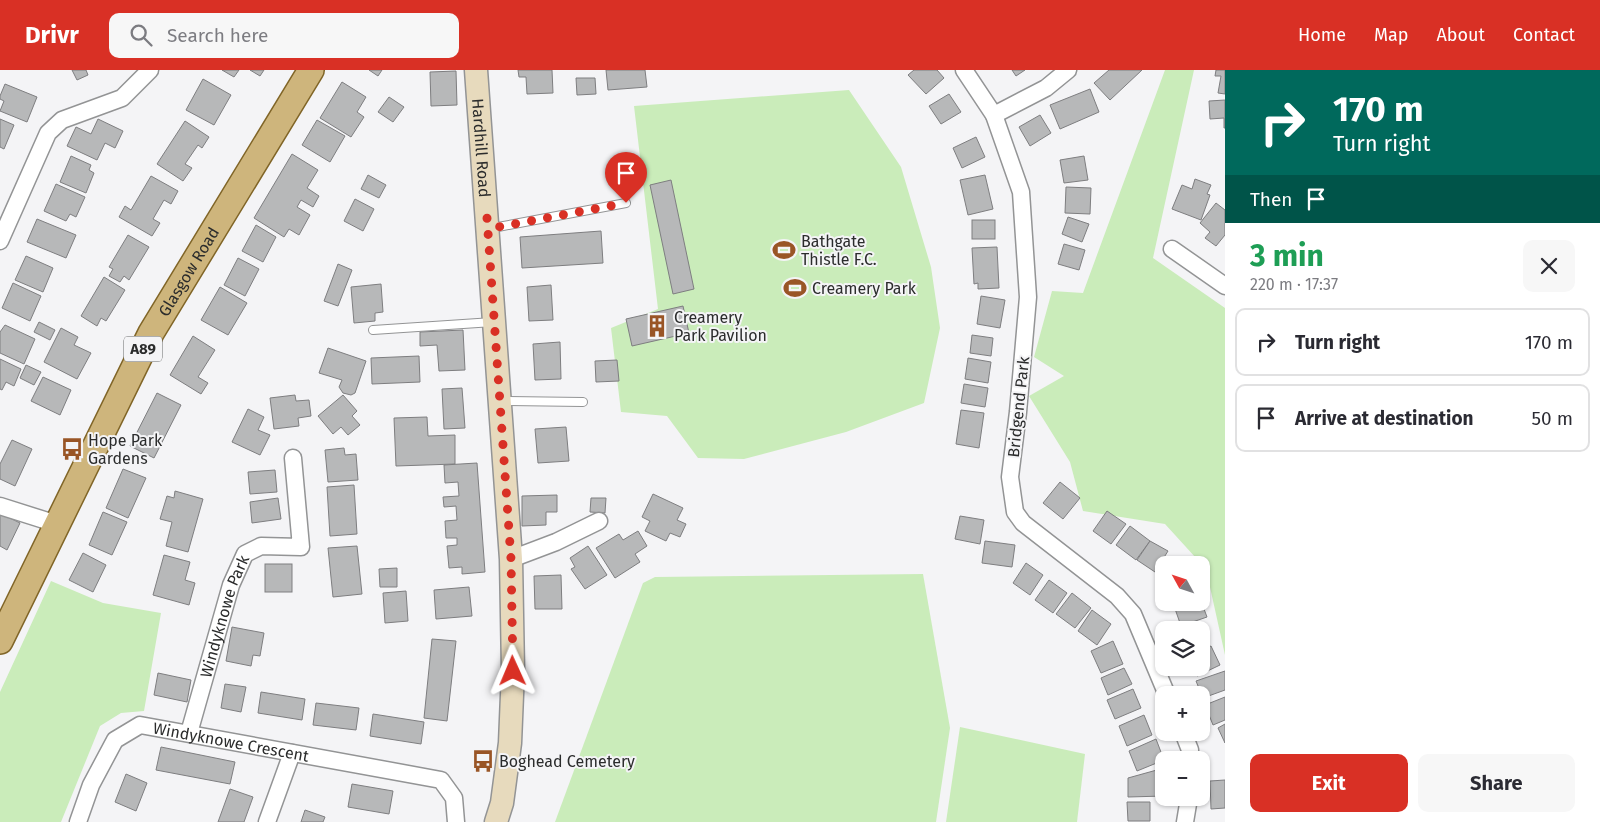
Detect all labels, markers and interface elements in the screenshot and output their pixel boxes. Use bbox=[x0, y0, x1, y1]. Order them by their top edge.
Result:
search box bbox=[109, 13, 459, 58]
text: Drivr bbox=[25, 21, 79, 49]
icon: search bbox=[127, 21, 155, 49]
text: Search here bbox=[167, 24, 268, 47]
text: Home bbox=[1298, 24, 1346, 46]
text: Map bbox=[1374, 24, 1408, 46]
text: About bbox=[1436, 24, 1485, 46]
text: Contact bbox=[1513, 24, 1575, 46]
text: 170 m bbox=[1333, 88, 1424, 130]
icon: right bbox=[1250, 90, 1315, 155]
street label: Hardhill Road bbox=[468, 98, 494, 198]
text: Turn right bbox=[1333, 130, 1430, 157]
pin bbox=[605, 152, 647, 203]
icon: arrive bbox=[612, 159, 640, 187]
icon: arrive bbox=[1302, 185, 1330, 213]
text: Then bbox=[1250, 188, 1292, 211]
street label: Glasgow Road bbox=[155, 224, 223, 320]
place label: Bathgate Thistle F.C. bbox=[801, 232, 877, 269]
sports icon: Bathgate Thistle F.C. bbox=[771, 237, 797, 263]
text: 3 min bbox=[1250, 238, 1324, 274]
button: close bbox=[1523, 240, 1575, 292]
sports icon: Creamery Park bbox=[782, 275, 808, 301]
text: 220 m · 17:37 bbox=[1250, 275, 1338, 294]
place label: Creamery Park bbox=[812, 279, 917, 298]
place label: Creamery Park Pavilion bbox=[674, 308, 767, 345]
building icon: Creamery Park Pavilion bbox=[644, 313, 670, 339]
icon: right bbox=[1252, 328, 1280, 356]
text: Turn right bbox=[1295, 331, 1380, 354]
text: 170 m bbox=[1525, 331, 1573, 354]
road number: A89 bbox=[124, 336, 162, 362]
street label: Bridgend Park bbox=[1004, 355, 1033, 458]
icon: arrive bbox=[1252, 404, 1280, 432]
text: Arrive at destination bbox=[1295, 407, 1474, 430]
text: 50 m bbox=[1532, 407, 1573, 430]
place label: Hope Park Gardens bbox=[88, 431, 163, 468]
bus stop icon: Hope Park Gardens bbox=[59, 436, 85, 462]
street label: Windyknowe Park bbox=[196, 551, 254, 680]
north arrow bbox=[1155, 556, 1210, 611]
map controls bbox=[1155, 556, 1210, 806]
button: layers bbox=[1155, 621, 1210, 676]
position arrow bbox=[486, 644, 538, 696]
button: + bbox=[1155, 686, 1210, 741]
street label: Windyknowe Crescent bbox=[152, 719, 311, 766]
bus stop icon: Boghead Cemetery bbox=[470, 748, 496, 774]
button: − bbox=[1155, 751, 1210, 806]
place label: Boghead Cemetery bbox=[499, 752, 635, 771]
button: Exit bbox=[1250, 754, 1408, 812]
button: Share bbox=[1418, 754, 1575, 812]

